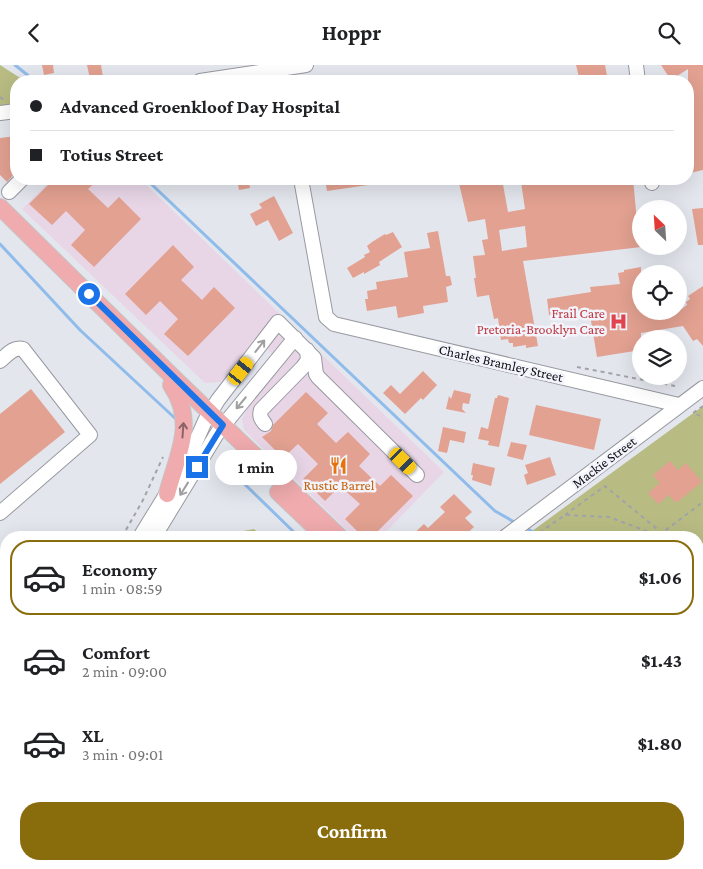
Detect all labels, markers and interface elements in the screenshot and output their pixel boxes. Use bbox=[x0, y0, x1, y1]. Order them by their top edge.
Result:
icon: back bbox=[20, 19, 48, 47]
icon: search bbox=[655, 19, 683, 47]
text: Hoppr bbox=[322, 20, 381, 45]
text: Advanced Groenkloof Day Hospital bbox=[60, 96, 340, 117]
text: Totius Street bbox=[60, 144, 163, 165]
north arrow bbox=[632, 200, 688, 255]
map controls bbox=[632, 200, 687, 385]
button: locate bbox=[632, 265, 687, 320]
route start bbox=[78, 283, 100, 305]
place label: Frail Care Pretoria-Brooklyn Care bbox=[477, 305, 605, 337]
hospital icon: Frail Care Pretoria-Brooklyn Care bbox=[609, 311, 629, 331]
button: layers bbox=[632, 330, 687, 385]
one-way arrow bbox=[255, 340, 266, 353]
street label: Charles Bramley Street bbox=[437, 341, 565, 385]
car bbox=[225, 355, 256, 387]
one-way arrow bbox=[236, 396, 247, 409]
one-way arrow bbox=[179, 422, 188, 438]
street label: Mackie Street bbox=[569, 433, 639, 491]
car bbox=[387, 445, 418, 477]
callout: 1 min bbox=[214, 449, 297, 485]
restaurant icon: Rustic Barrel bbox=[329, 455, 349, 475]
route end bbox=[186, 456, 208, 478]
text: 1 min bbox=[238, 459, 274, 476]
place label: Rustic Barrel bbox=[304, 477, 375, 493]
one-way arrow bbox=[178, 482, 189, 496]
icon: car bbox=[22, 555, 67, 600]
text: Economy bbox=[82, 559, 157, 580]
text: $1.06 bbox=[639, 567, 682, 588]
text: 1 min · 08:59 bbox=[82, 580, 163, 597]
icon: car bbox=[22, 638, 67, 683]
text: Comfort bbox=[82, 642, 150, 663]
text: $1.43 bbox=[641, 650, 682, 671]
text: 2 min · 09:00 bbox=[82, 663, 167, 680]
icon: car bbox=[22, 721, 67, 766]
text: XL bbox=[82, 725, 104, 746]
text: $1.80 bbox=[638, 733, 682, 754]
text: 3 min · 09:01 bbox=[82, 746, 163, 763]
button: Confirm bbox=[20, 802, 684, 860]

